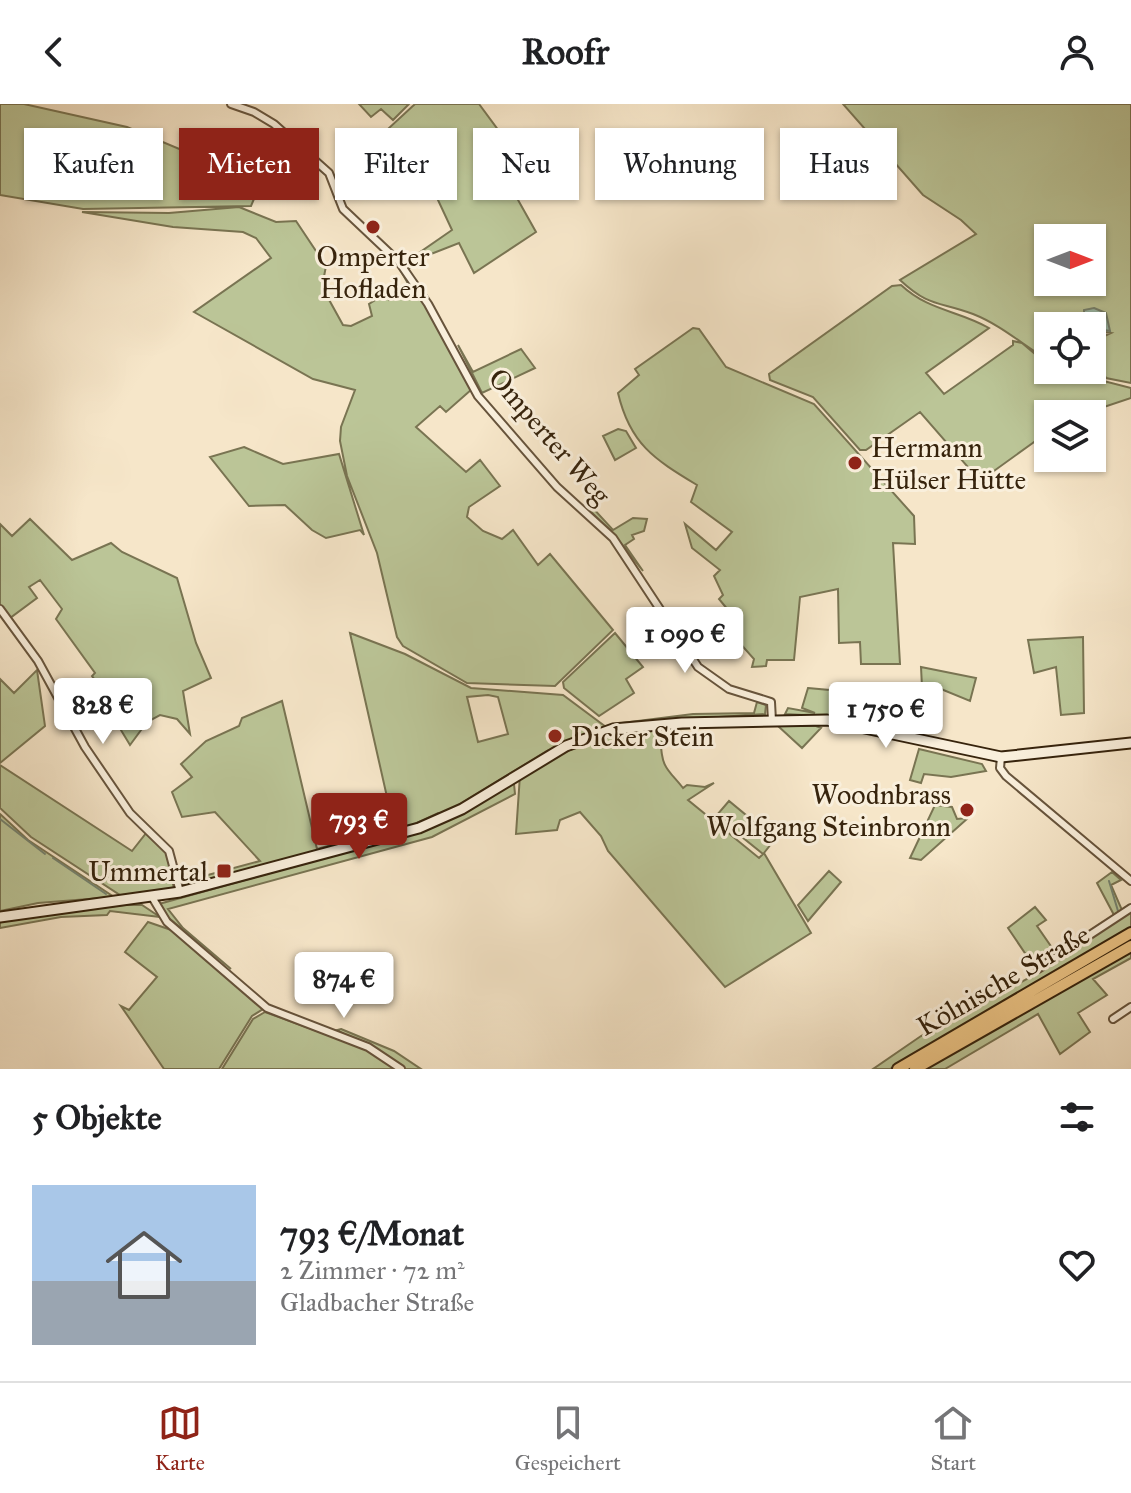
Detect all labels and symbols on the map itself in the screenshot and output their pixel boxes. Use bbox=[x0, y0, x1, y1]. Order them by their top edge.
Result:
marker: Omperter Hofladen bbox=[364, 218, 382, 236]
north arrow bbox=[1034, 224, 1106, 296]
place label: Omperter Hofladen bbox=[316, 239, 430, 306]
street label: Omperter Weg bbox=[481, 361, 619, 512]
place label: Hermann Hülser Hütte bbox=[871, 430, 1026, 497]
marker: Hermann Hülser Hütte bbox=[846, 454, 864, 472]
pin: 1 090 € bbox=[611, 607, 759, 675]
pin: 828 € bbox=[47, 678, 159, 746]
pin: 1 750 € bbox=[812, 682, 960, 750]
place label: Dicker Stein bbox=[571, 719, 714, 754]
marker: Dicker Stein bbox=[546, 727, 564, 745]
place label: Woodnbrass Wolfgang Steinbronn bbox=[706, 777, 951, 844]
pin: 793 € bbox=[303, 793, 415, 861]
marker: Woodnbrass Wolfgang Steinbronn bbox=[958, 801, 976, 819]
place label: Ummertal bbox=[88, 854, 208, 889]
marker: Ummertal bbox=[215, 862, 233, 880]
street label: Kölnische Straße bbox=[911, 917, 1096, 1044]
pin: 874 € bbox=[288, 952, 400, 1020]

